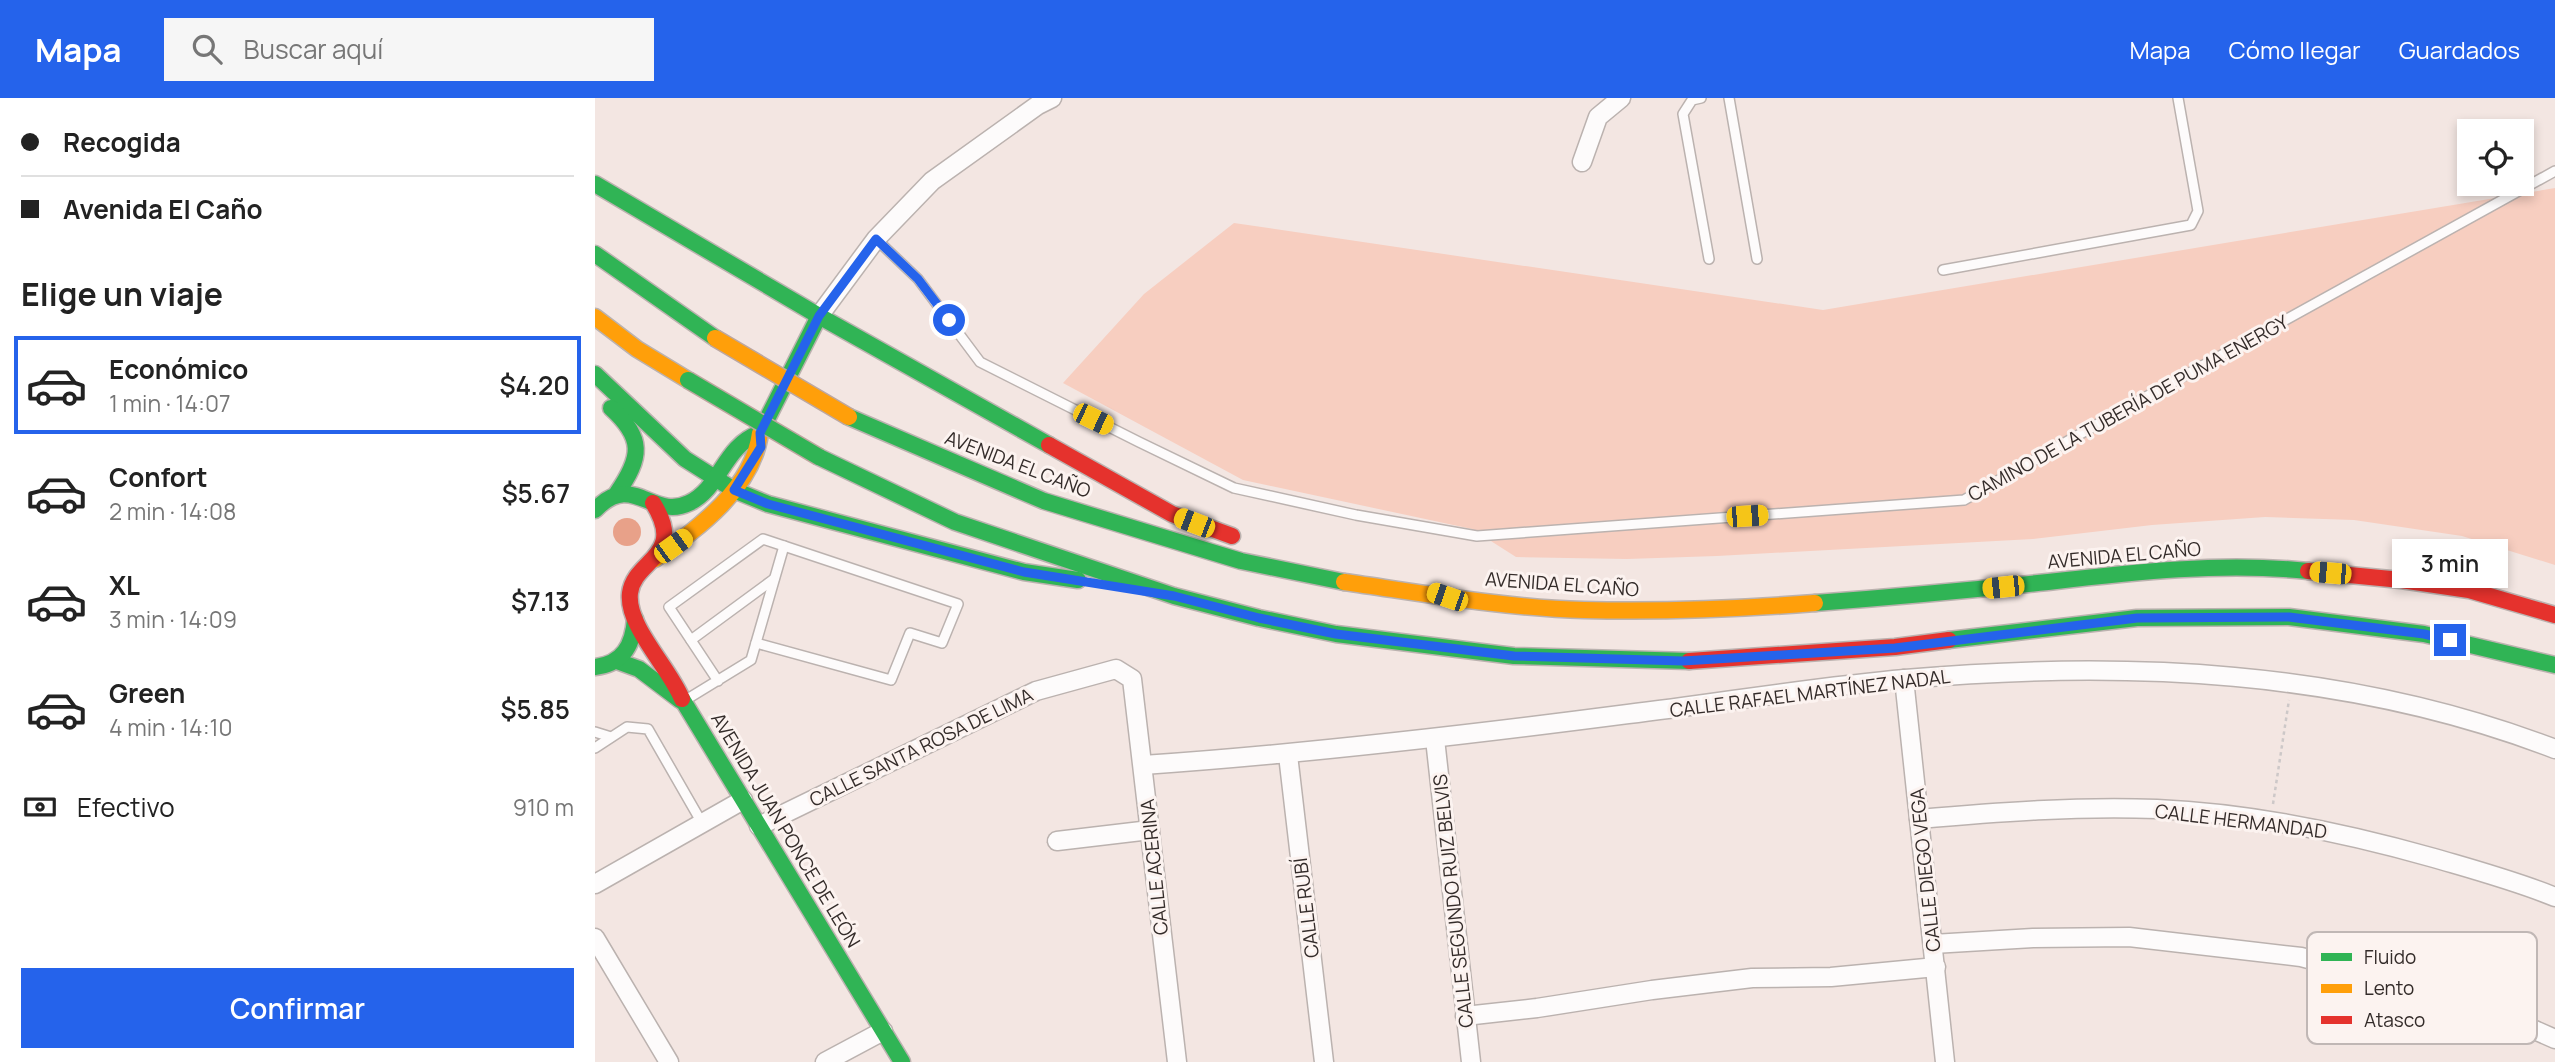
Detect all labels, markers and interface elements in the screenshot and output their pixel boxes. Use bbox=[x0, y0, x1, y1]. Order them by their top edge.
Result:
search box bbox=[164, 18, 654, 81]
text: Mapa bbox=[35, 27, 122, 72]
icon: search bbox=[188, 30, 226, 68]
text: Buscar aquí bbox=[244, 31, 383, 67]
text: Mapa bbox=[2130, 33, 2191, 66]
text: Cómo llegar bbox=[2229, 33, 2361, 66]
text: Guardados bbox=[2399, 33, 2520, 66]
map controls bbox=[2457, 119, 2534, 196]
button: locate bbox=[2457, 119, 2534, 196]
text: Recogida bbox=[63, 124, 181, 160]
text: Avenida El Caño bbox=[63, 191, 263, 227]
text: Elige un viaje bbox=[21, 272, 223, 316]
route start bbox=[933, 304, 965, 336]
street label: CAMINO DE LA TUBERÍA DE PUMA ENERGY bbox=[1963, 309, 2293, 507]
text: Económico bbox=[109, 351, 248, 387]
icon: car bbox=[25, 354, 88, 417]
text: $4.20 bbox=[499, 367, 570, 403]
text: 1 min · 14:07 bbox=[109, 387, 231, 419]
car bbox=[1070, 400, 1117, 438]
street label: AVENIDA EL CAÑO bbox=[941, 424, 1095, 504]
text: Confort bbox=[109, 459, 208, 495]
icon: car bbox=[25, 462, 88, 525]
text: $5.67 bbox=[502, 475, 570, 511]
text: 2 min · 14:08 bbox=[109, 495, 236, 527]
car bbox=[1726, 504, 1769, 528]
car bbox=[1171, 506, 1218, 540]
car bbox=[650, 525, 697, 567]
street label: AVENIDA EL CAÑO bbox=[2046, 535, 2202, 575]
callout: 3 min bbox=[2392, 538, 2508, 588]
text: 3 min bbox=[2421, 547, 2479, 579]
car bbox=[2309, 561, 2352, 585]
street label: AVENIDA EL CAÑO bbox=[1484, 566, 1640, 602]
text: XL bbox=[109, 567, 140, 603]
icon: car bbox=[25, 570, 88, 633]
car bbox=[1982, 574, 2025, 600]
car bbox=[1424, 580, 1471, 614]
text: $7.13 bbox=[511, 583, 570, 619]
text: 3 min · 14:09 bbox=[109, 603, 237, 635]
route end bbox=[2434, 624, 2466, 656]
street label: CALLE RAFAEL MARTÍNEZ NADAL bbox=[1668, 663, 1952, 723]
text: Green bbox=[109, 675, 185, 711]
icon: car bbox=[25, 678, 88, 741]
street label: CALLE SANTA ROSA DE LIMA bbox=[805, 681, 1037, 813]
text: $5.85 bbox=[501, 691, 570, 727]
street label: AVENIDA JUAN PONCE DE LEÓN bbox=[705, 708, 867, 952]
text: 4 min · 14:10 bbox=[109, 711, 233, 743]
street label: CALLE SEGUNDO RUIZ BELVIS bbox=[1427, 773, 1479, 1029]
street label: CALLE DIEGO VEGA bbox=[1903, 787, 1947, 953]
icon: cash bbox=[21, 788, 59, 826]
text: Efectivo bbox=[77, 789, 175, 825]
text: 910 m bbox=[513, 791, 574, 823]
street label: CALLE ACERINA bbox=[1134, 798, 1174, 936]
street label: CALLE HERMANDAD bbox=[2153, 798, 2329, 844]
street label: CALLE RUBÍ bbox=[1287, 856, 1325, 960]
legend bbox=[2307, 932, 2537, 1044]
text: Fluido bbox=[2364, 944, 2416, 970]
button: Confirmar bbox=[21, 968, 574, 1048]
text: Lento bbox=[2364, 975, 2414, 1001]
text: Atasco bbox=[2364, 1007, 2425, 1033]

